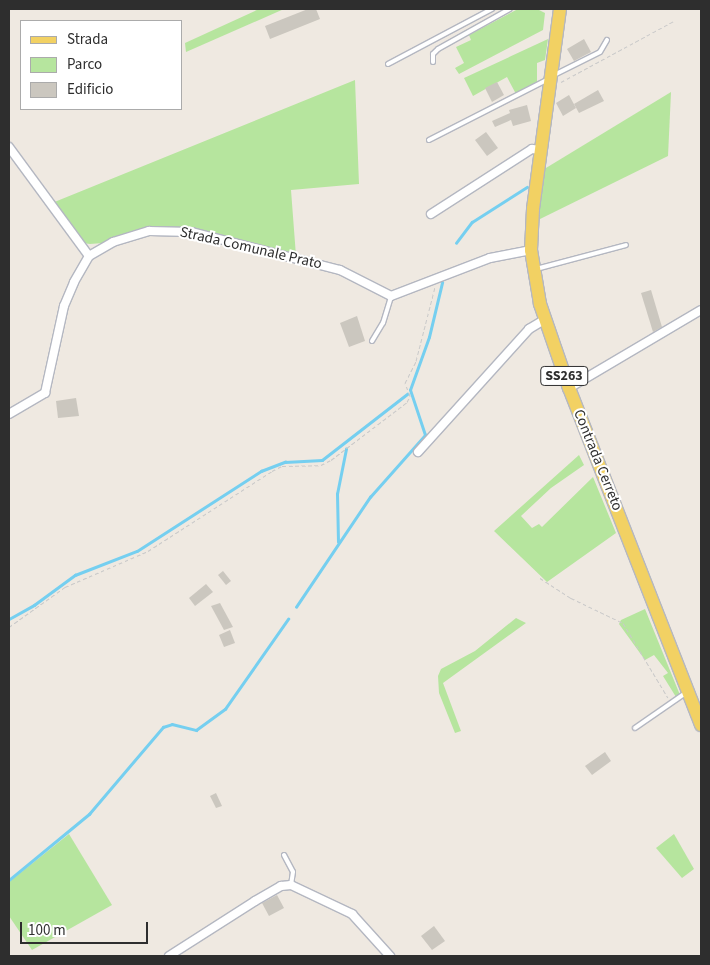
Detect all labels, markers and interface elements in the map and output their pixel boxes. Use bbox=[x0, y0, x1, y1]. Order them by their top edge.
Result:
legend bbox=[20, 20, 182, 110]
text: Strada bbox=[67, 29, 108, 50]
text: Parco bbox=[67, 54, 102, 75]
text: Edificio bbox=[67, 79, 114, 100]
street label: Strada Comunale Prato bbox=[178, 223, 324, 273]
road number: SS263 bbox=[540, 364, 588, 388]
street label: Contrada Cerreto bbox=[569, 407, 627, 513]
scale bar bbox=[22, 912, 150, 944]
text: 100 m bbox=[28, 920, 66, 941]

